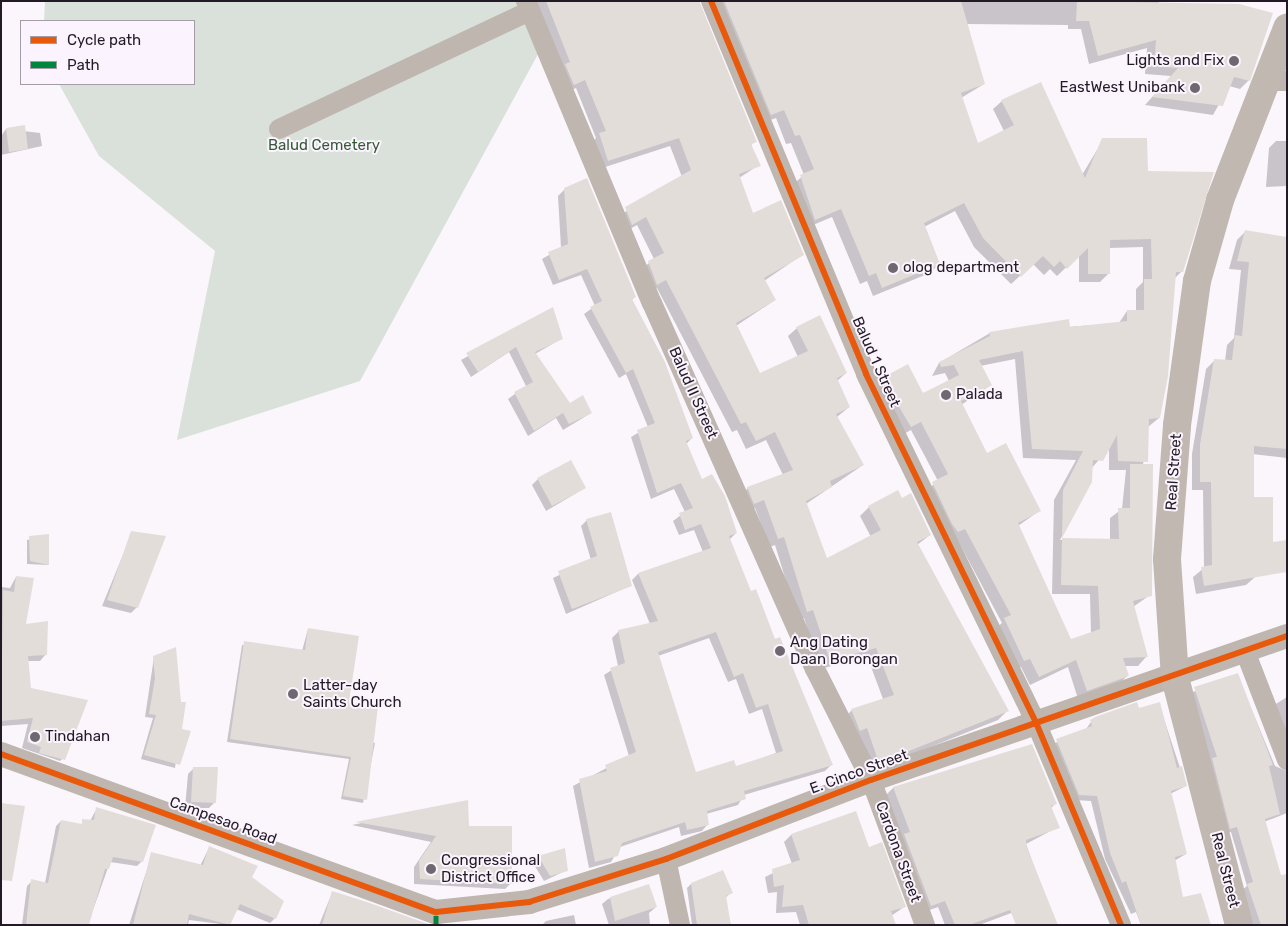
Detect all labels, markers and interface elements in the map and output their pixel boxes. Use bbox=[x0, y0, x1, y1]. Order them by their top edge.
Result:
legend bbox=[20, 20, 195, 85]
text: Cycle path bbox=[67, 31, 141, 49]
place label: Lights and Fix bbox=[1126, 52, 1224, 70]
marker: Lights and Fix bbox=[1228, 55, 1240, 67]
text: Path bbox=[67, 56, 100, 74]
place label: EastWest Unibank bbox=[1060, 79, 1185, 97]
marker: EastWest Unibank bbox=[1189, 82, 1201, 94]
park label: Balud Cemetery bbox=[268, 137, 380, 155]
place label: olog department bbox=[903, 259, 1019, 277]
marker: olog department bbox=[887, 262, 899, 274]
street label: Balud 1 Street bbox=[848, 314, 904, 410]
street label: Balud II Street bbox=[665, 344, 721, 442]
place label: Palada bbox=[956, 386, 1003, 404]
marker: Palada bbox=[940, 389, 952, 401]
street label: Real Street bbox=[1162, 433, 1186, 511]
place label: Ang Dating Daan Borongan bbox=[790, 633, 898, 668]
marker: Ang Dating Daan Borongan bbox=[774, 645, 786, 657]
place label: Latter-day Saints Church bbox=[303, 676, 402, 711]
marker: Latter-day Saints Church bbox=[287, 688, 299, 700]
place label: Tindahan bbox=[45, 728, 110, 746]
marker: Tindahan bbox=[29, 731, 41, 743]
street label: E. Cinco Street bbox=[807, 746, 911, 798]
street label: Campesao Road bbox=[167, 793, 279, 849]
street label: Cardona Street bbox=[871, 799, 925, 905]
street label: Real Street bbox=[1207, 830, 1243, 910]
place label: Congressional District Office bbox=[441, 851, 540, 886]
marker: Congressional District Office bbox=[425, 863, 437, 875]

